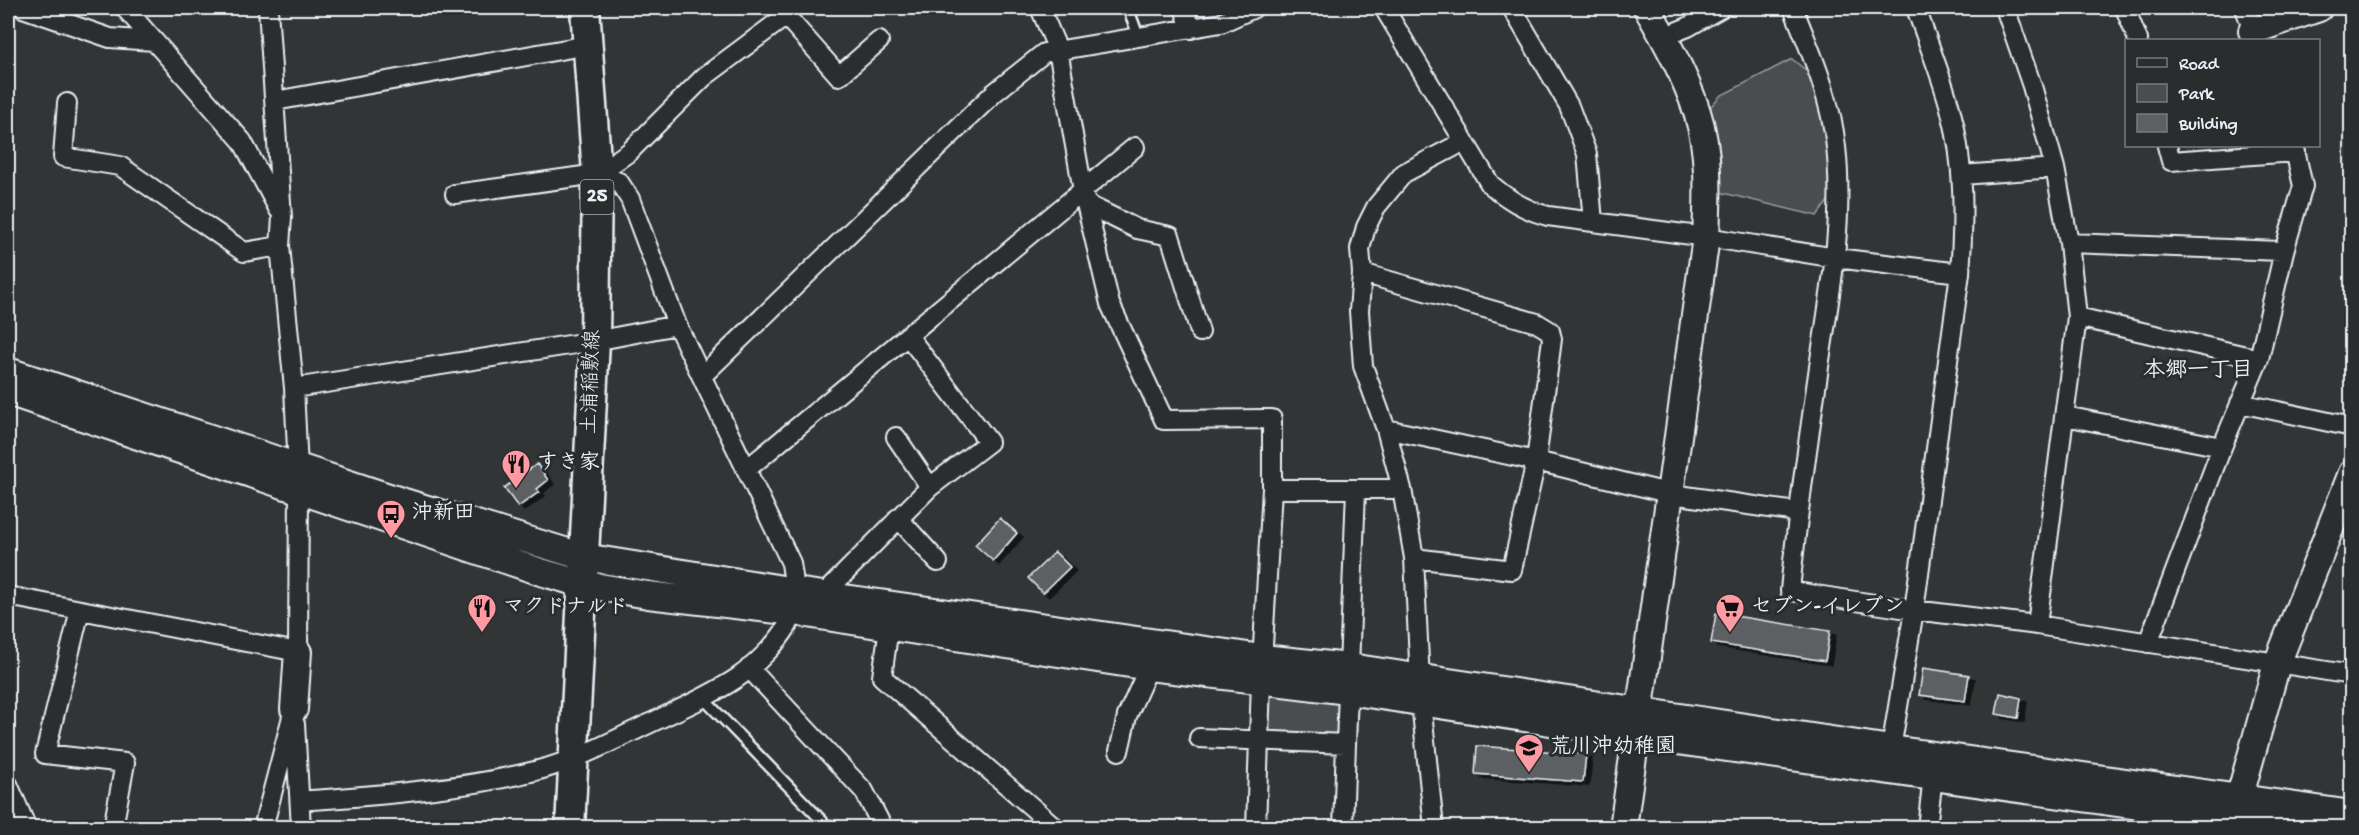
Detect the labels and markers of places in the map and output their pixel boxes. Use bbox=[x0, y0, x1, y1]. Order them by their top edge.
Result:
restaurant icon: すき家 bbox=[500, 448, 532, 490]
place label: すき家 bbox=[537, 451, 600, 477]
bus stop icon: 沖新田 bbox=[375, 498, 407, 540]
place label: 沖新田 bbox=[412, 500, 475, 527]
restaurant icon: マクドナルド bbox=[466, 592, 498, 634]
supermarket icon: セブン-イレブン bbox=[1714, 592, 1746, 634]
place label: セブン-イレブン bbox=[1751, 595, 1905, 621]
place label: マクドナルド bbox=[503, 596, 628, 621]
school or university icon: 荒川沖幼稚園 bbox=[1513, 732, 1545, 774]
place label: 荒川沖幼稚園 bbox=[1550, 734, 1676, 761]

